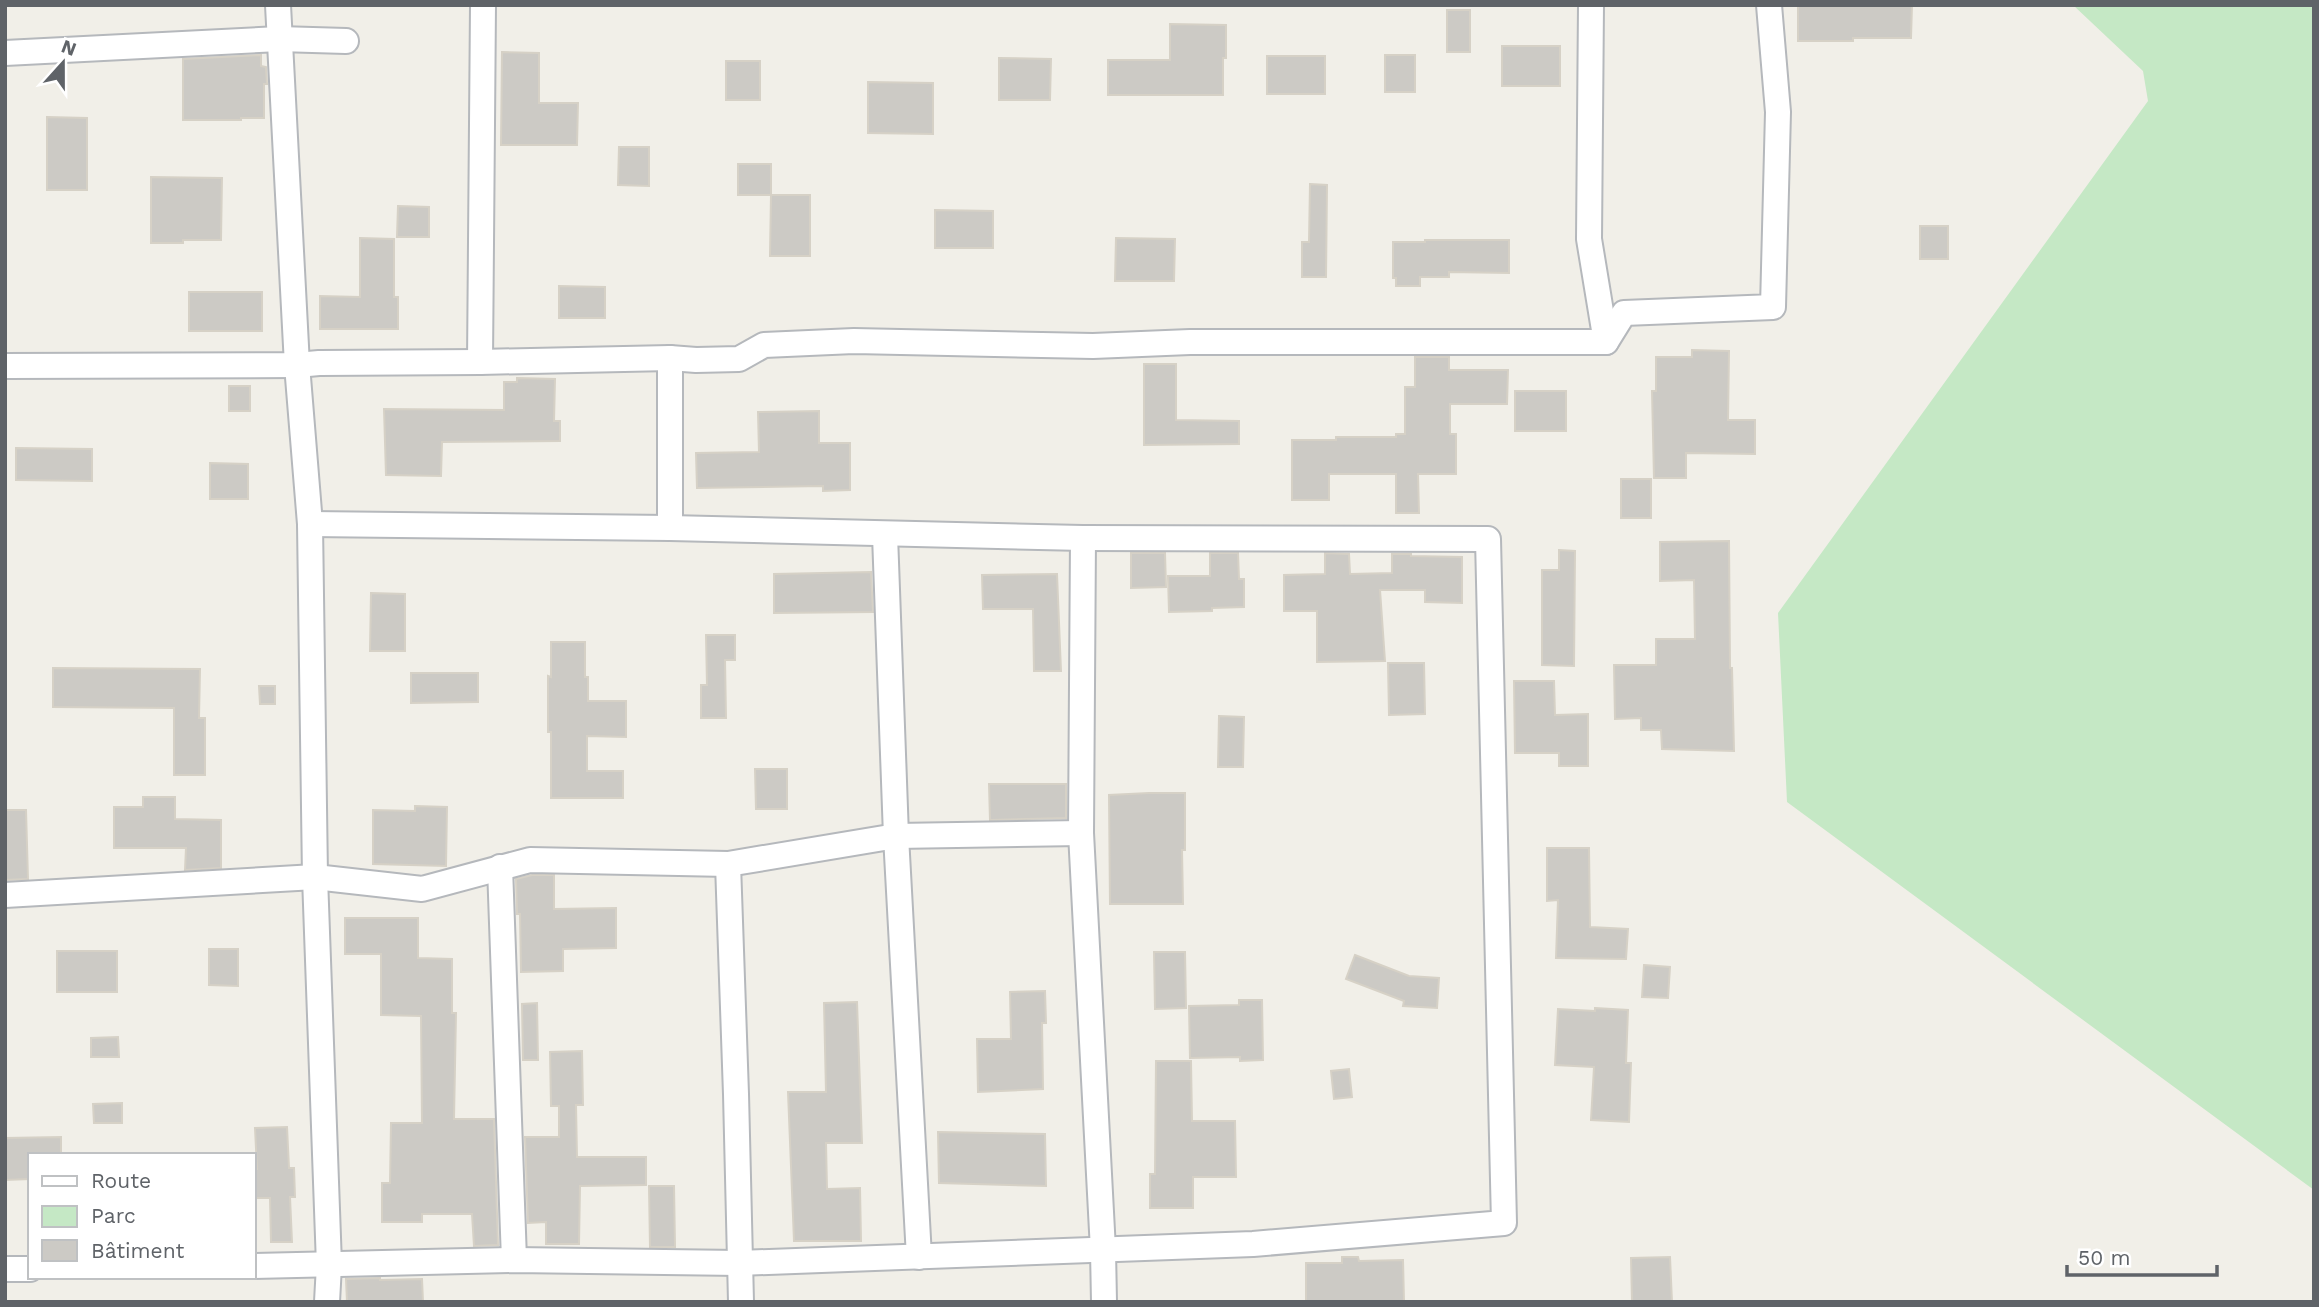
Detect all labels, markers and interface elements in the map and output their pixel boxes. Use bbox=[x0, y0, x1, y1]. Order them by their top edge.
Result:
north arrow bbox=[28, 28, 98, 98]
text: N bbox=[58, 34, 80, 61]
legend bbox=[28, 1153, 256, 1279]
text: Route bbox=[91, 1168, 151, 1193]
text: Parc bbox=[91, 1203, 136, 1228]
scale bar bbox=[2067, 1234, 2218, 1278]
text: Bâtiment bbox=[91, 1238, 185, 1263]
text: 50 m bbox=[2078, 1245, 2130, 1270]

